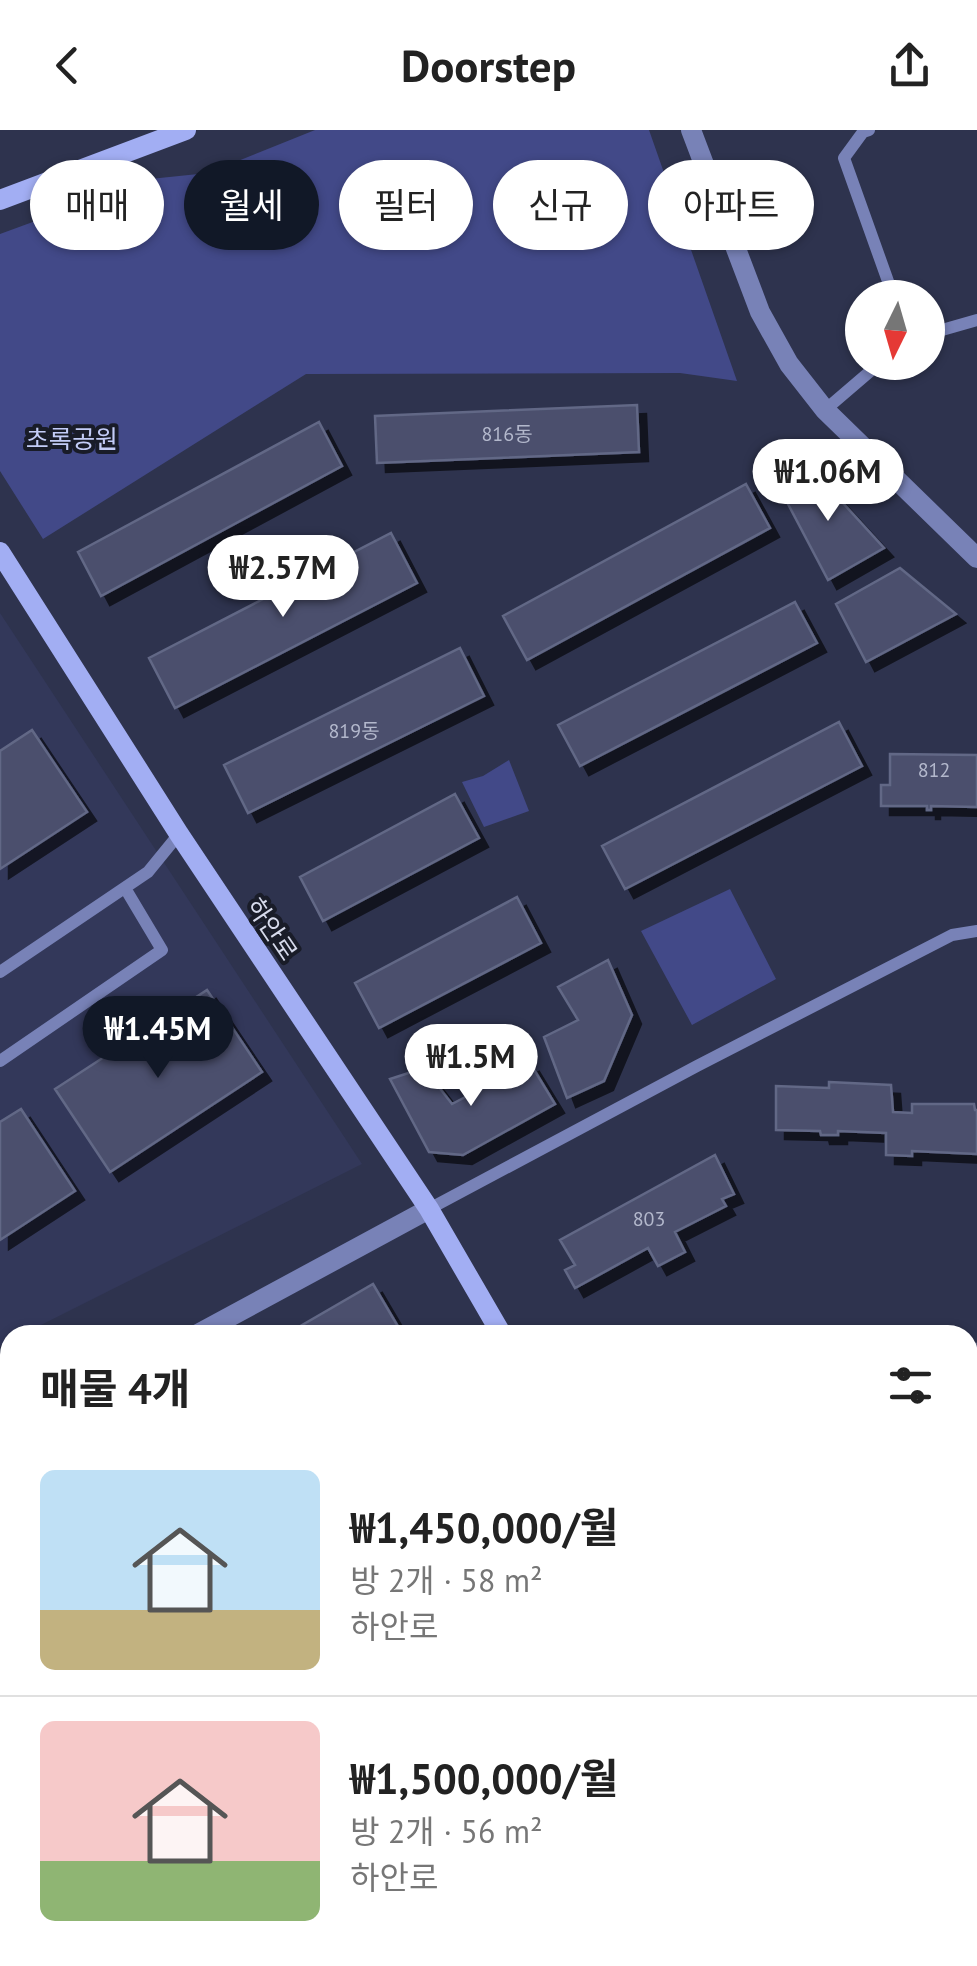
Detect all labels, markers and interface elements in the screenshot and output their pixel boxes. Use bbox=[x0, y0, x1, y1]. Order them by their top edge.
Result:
text: Doorstep bbox=[401, 36, 576, 94]
icon: back bbox=[40, 38, 95, 93]
icon: share bbox=[882, 38, 937, 93]
chip: 매매 bbox=[30, 160, 164, 250]
chip: 월세 bbox=[184, 160, 319, 250]
chip: 필터 bbox=[339, 160, 473, 250]
chip: 신규 bbox=[493, 160, 628, 250]
chip: 아파트 bbox=[648, 160, 814, 250]
north arrow bbox=[845, 280, 945, 380]
map controls bbox=[845, 280, 945, 380]
house number: 816동 bbox=[481, 421, 533, 447]
park label: 초록공원 bbox=[26, 423, 118, 455]
pin: ₩1.06M bbox=[747, 439, 909, 524]
text: ₩1.06M bbox=[775, 450, 881, 492]
pin: ₩2.57M bbox=[202, 535, 364, 620]
text: ₩2.57M bbox=[230, 546, 336, 588]
house number: 819동 bbox=[328, 718, 380, 744]
house number: 812 bbox=[918, 757, 950, 783]
street label: 하안로 bbox=[239, 891, 305, 967]
pin: ₩1.45M bbox=[77, 996, 239, 1081]
text: ₩1.45M bbox=[105, 1007, 211, 1049]
pin: ₩1.5M bbox=[401, 1024, 541, 1109]
text: ₩1.5M bbox=[427, 1035, 515, 1077]
house number: 803 bbox=[633, 1206, 665, 1232]
icon: filters bbox=[883, 1358, 938, 1413]
text: 매물 4개 bbox=[40, 1361, 190, 1416]
text: ₩1,450,000/월 bbox=[350, 1500, 618, 1555]
icon: home bbox=[120, 1510, 240, 1630]
text: 방 2개 · 58 m² bbox=[350, 1559, 543, 1601]
text: 하안로 bbox=[350, 1605, 438, 1647]
text: ₩1,500,000/월 bbox=[350, 1751, 618, 1806]
icon: home bbox=[120, 1761, 240, 1881]
text: 방 2개 · 56 m² bbox=[350, 1810, 543, 1852]
text: 하안로 bbox=[350, 1856, 438, 1898]

